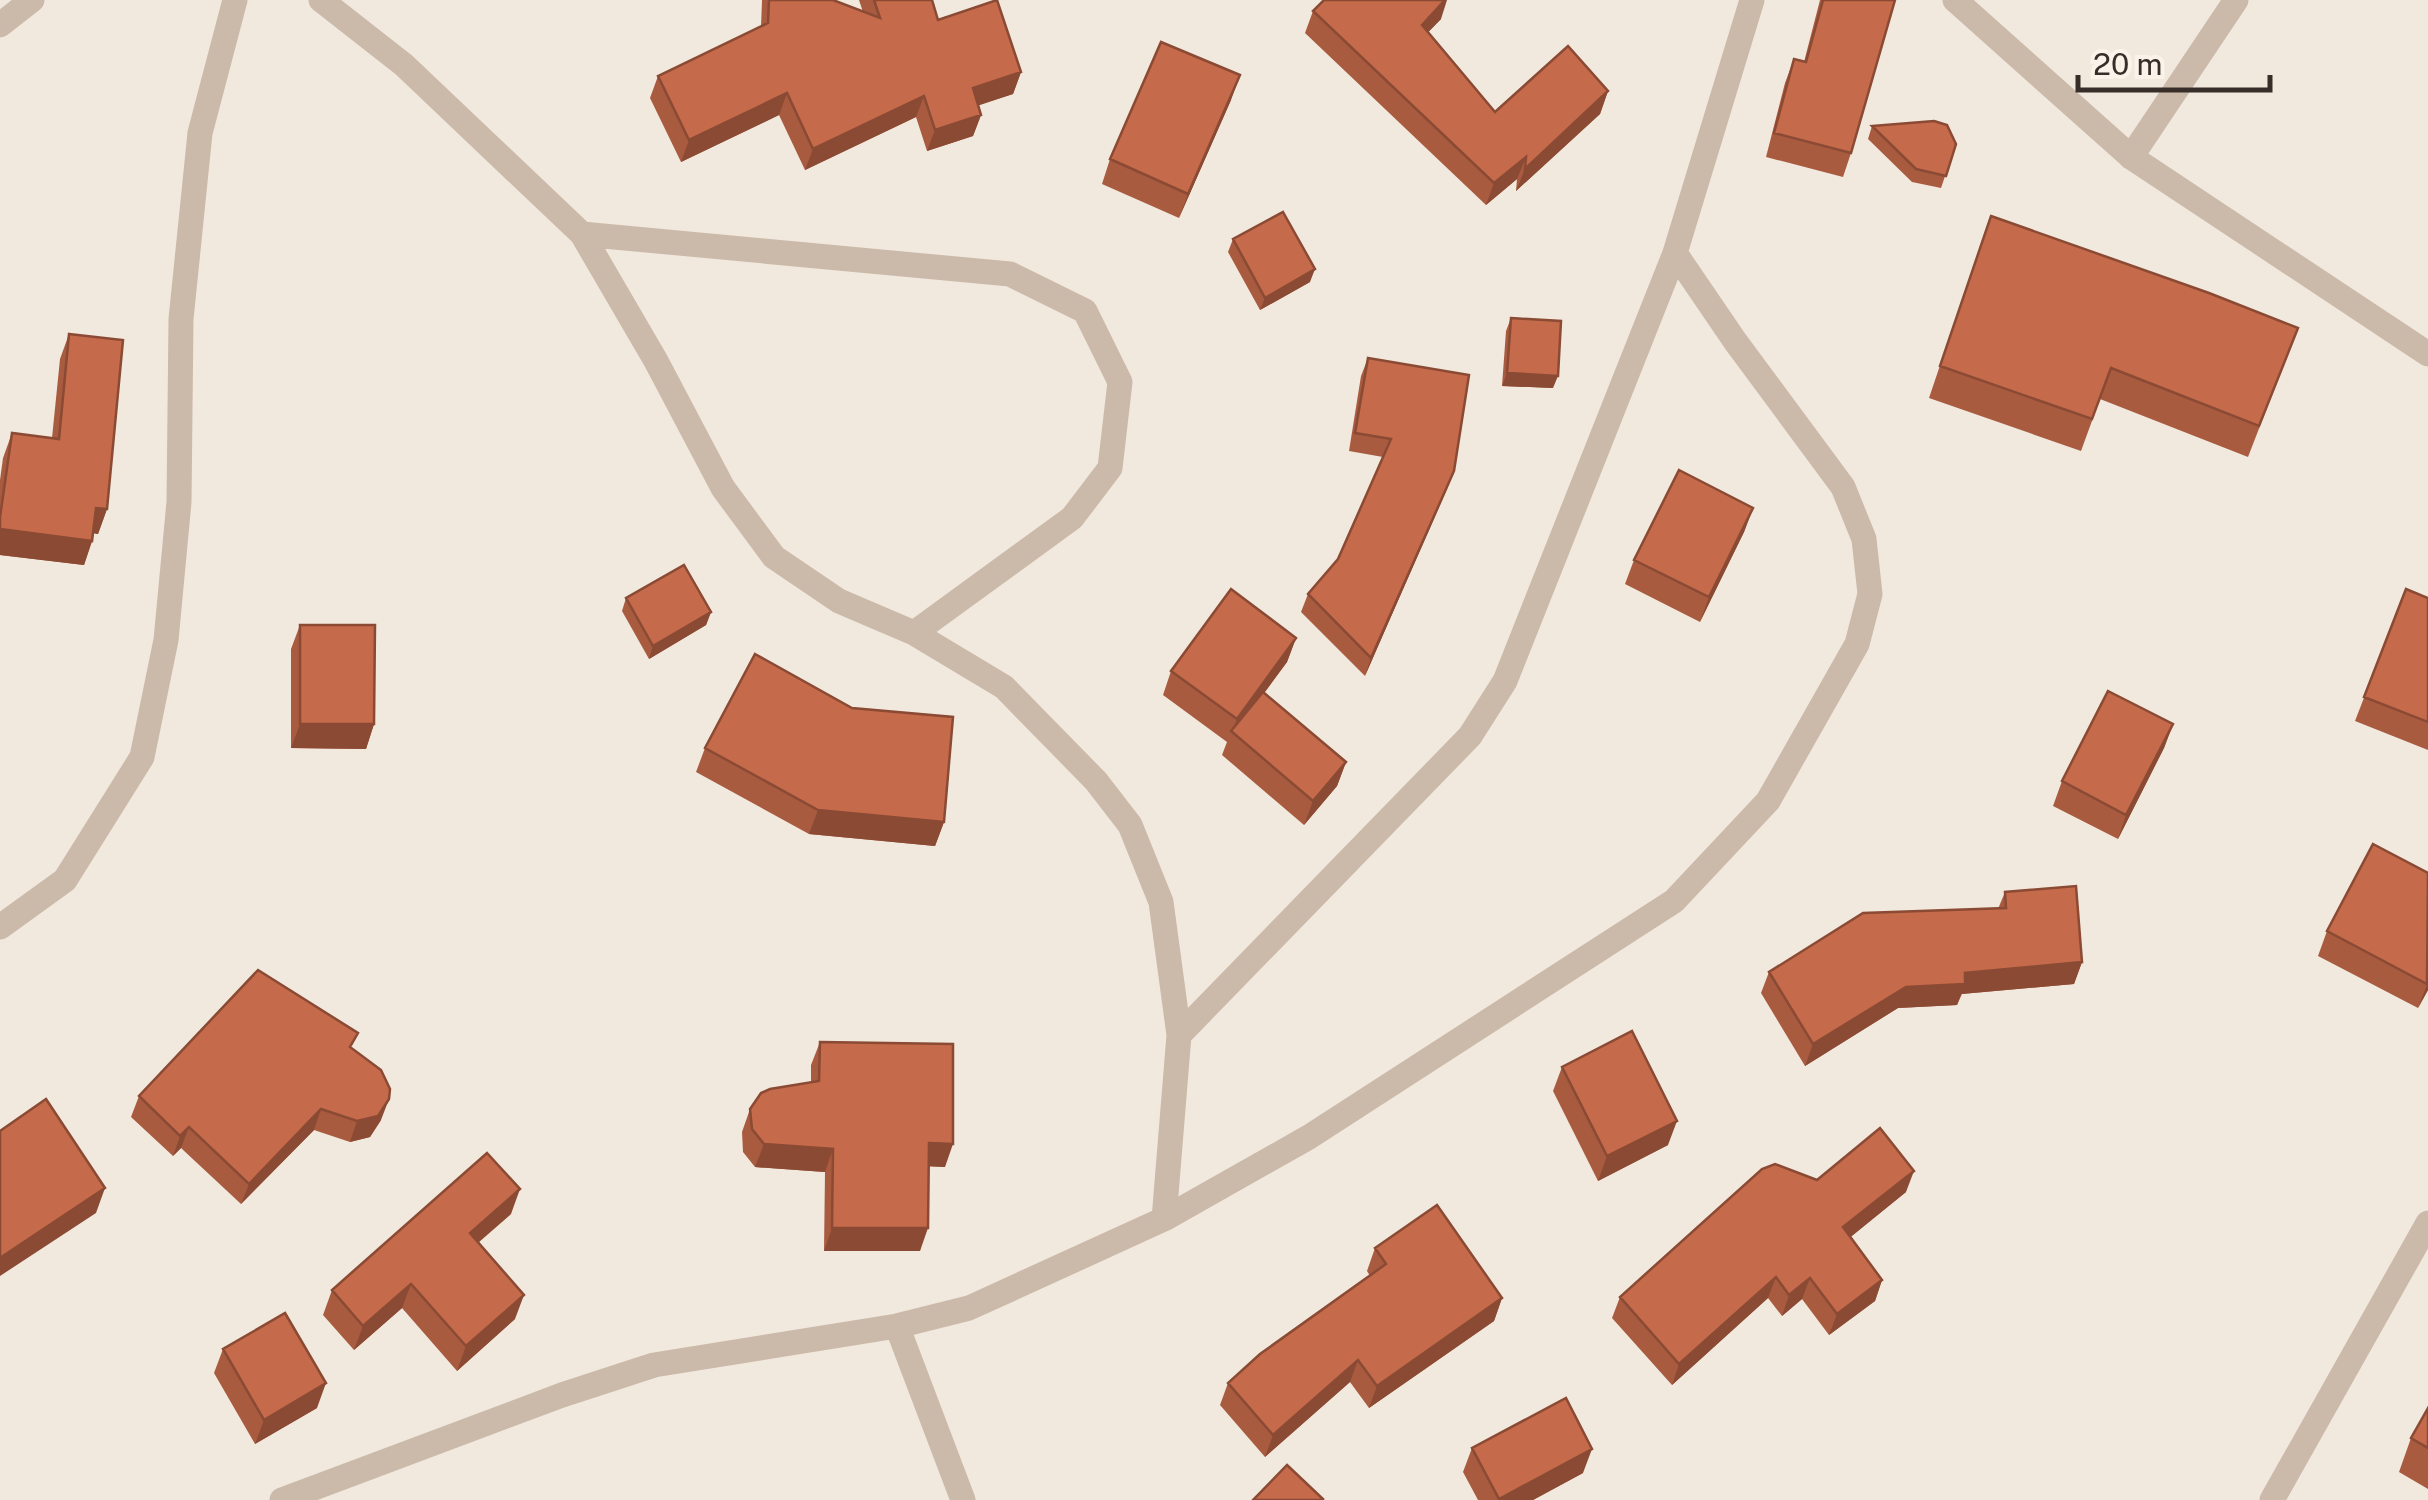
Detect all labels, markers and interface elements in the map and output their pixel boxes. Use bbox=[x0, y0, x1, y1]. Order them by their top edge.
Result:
scale bar bbox=[2078, 30, 2270, 92]
text: 20 m bbox=[2093, 46, 2162, 82]

